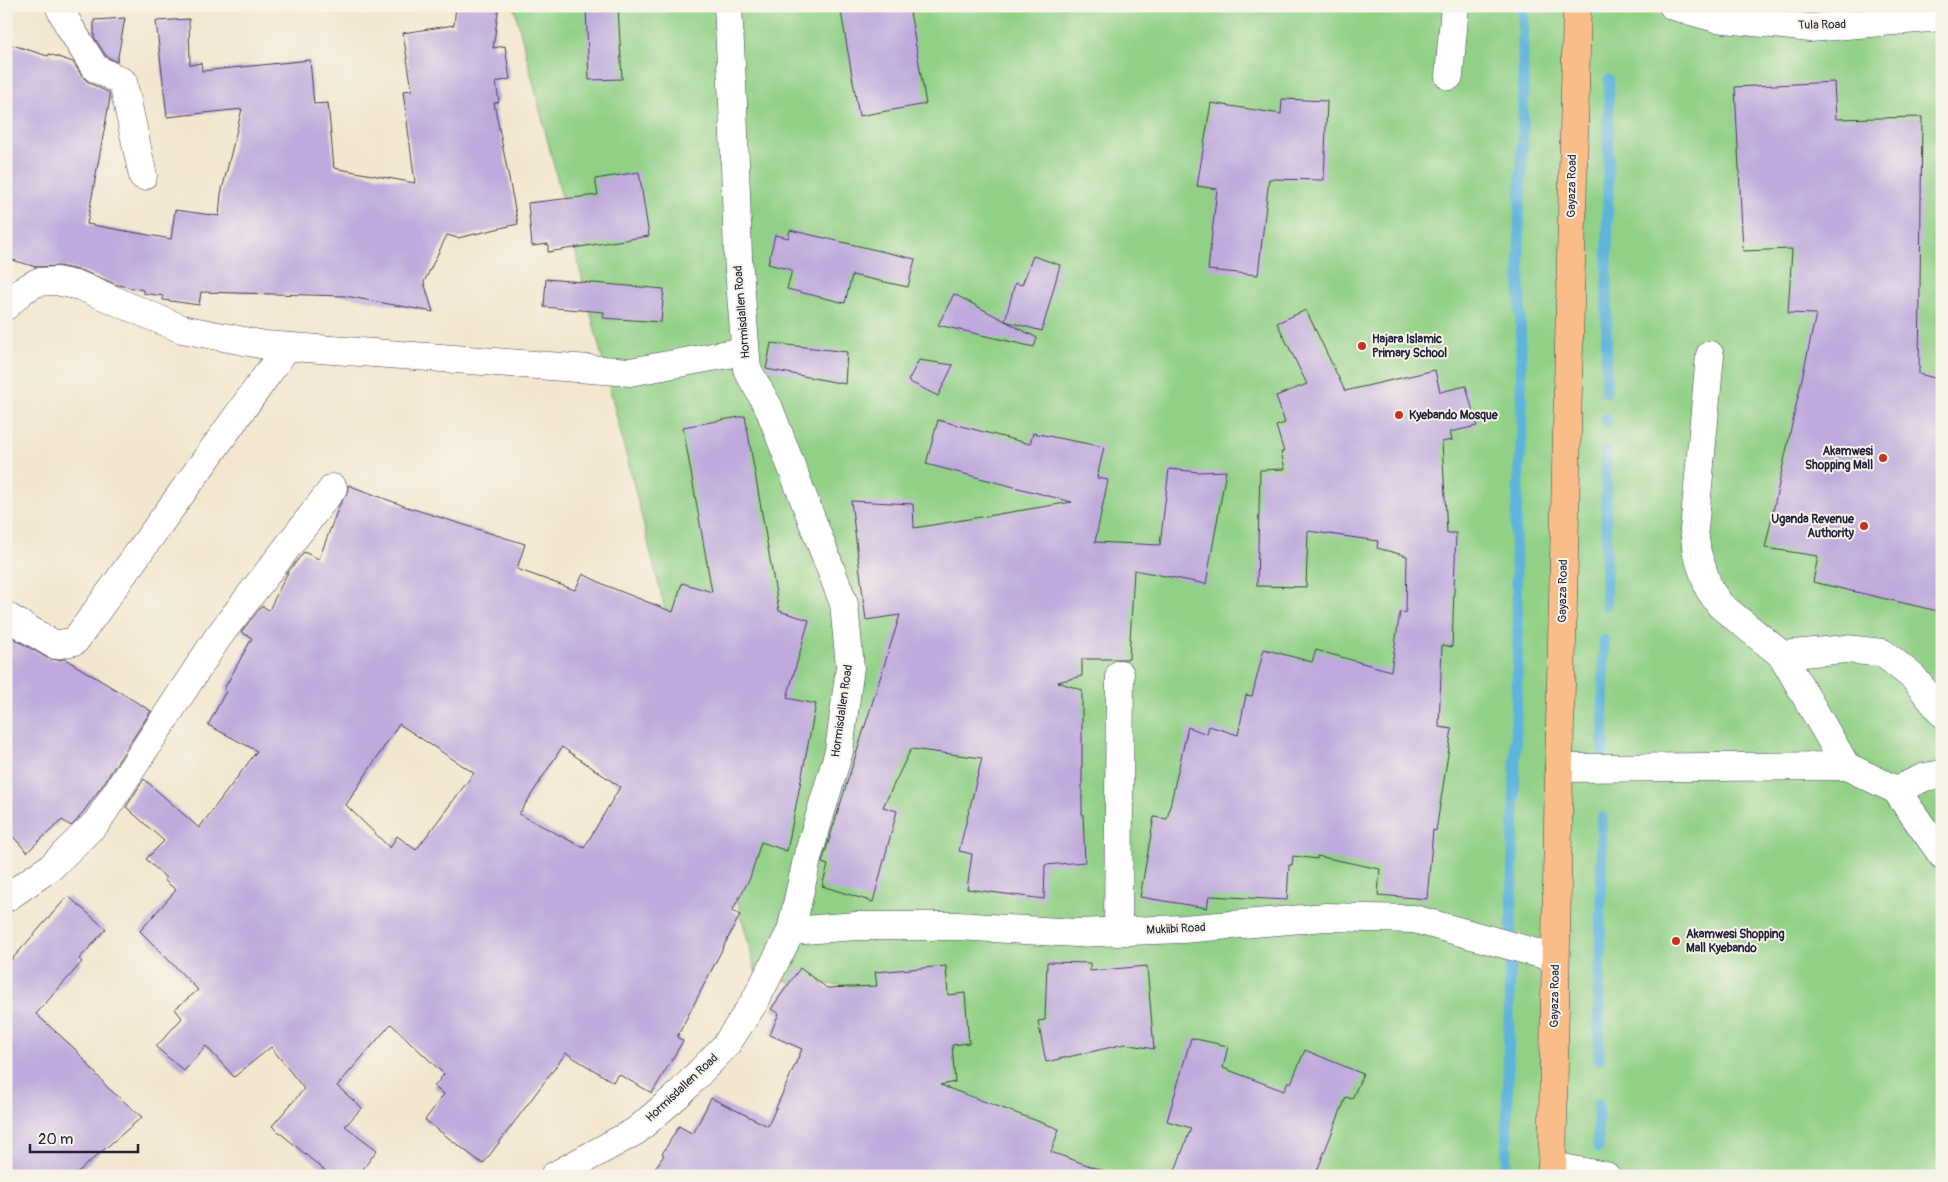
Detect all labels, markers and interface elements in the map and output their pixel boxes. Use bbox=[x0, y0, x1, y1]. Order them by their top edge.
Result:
street label: Tula Road bbox=[1798, 17, 1846, 33]
street label: Gayaza Road bbox=[1564, 154, 1580, 218]
street label: Hormisdallen Road bbox=[730, 265, 754, 359]
place label: Hajara Islamic Primary School bbox=[1372, 332, 1447, 361]
marker: Hajara Islamic Primary School bbox=[1356, 340, 1368, 352]
place label: Kyebando Mosque bbox=[1409, 408, 1499, 423]
marker: Kyebando Mosque bbox=[1393, 409, 1405, 421]
place label: Akamwesi Shopping Mall bbox=[1805, 444, 1873, 473]
marker: Akamwesi Shopping Mall bbox=[1877, 452, 1889, 464]
place label: Uganda Revenue Authority bbox=[1771, 512, 1855, 541]
marker: Uganda Revenue Authority bbox=[1858, 520, 1870, 532]
street label: Gayaza Road bbox=[1555, 559, 1571, 623]
street label: Hormisdallen Road bbox=[828, 664, 856, 758]
street label: Mukiibi Road bbox=[1146, 920, 1206, 938]
place label: Akamwesi Shopping Mall Kyebando bbox=[1686, 927, 1785, 956]
marker: Akamwesi Shopping Mall Kyebando bbox=[1670, 935, 1682, 947]
street label: Gayaza Road bbox=[1547, 964, 1563, 1028]
street label: Hormisdallen Road bbox=[643, 1051, 721, 1125]
scale bar bbox=[30, 1122, 138, 1154]
text: 20 m bbox=[38, 1130, 73, 1149]

